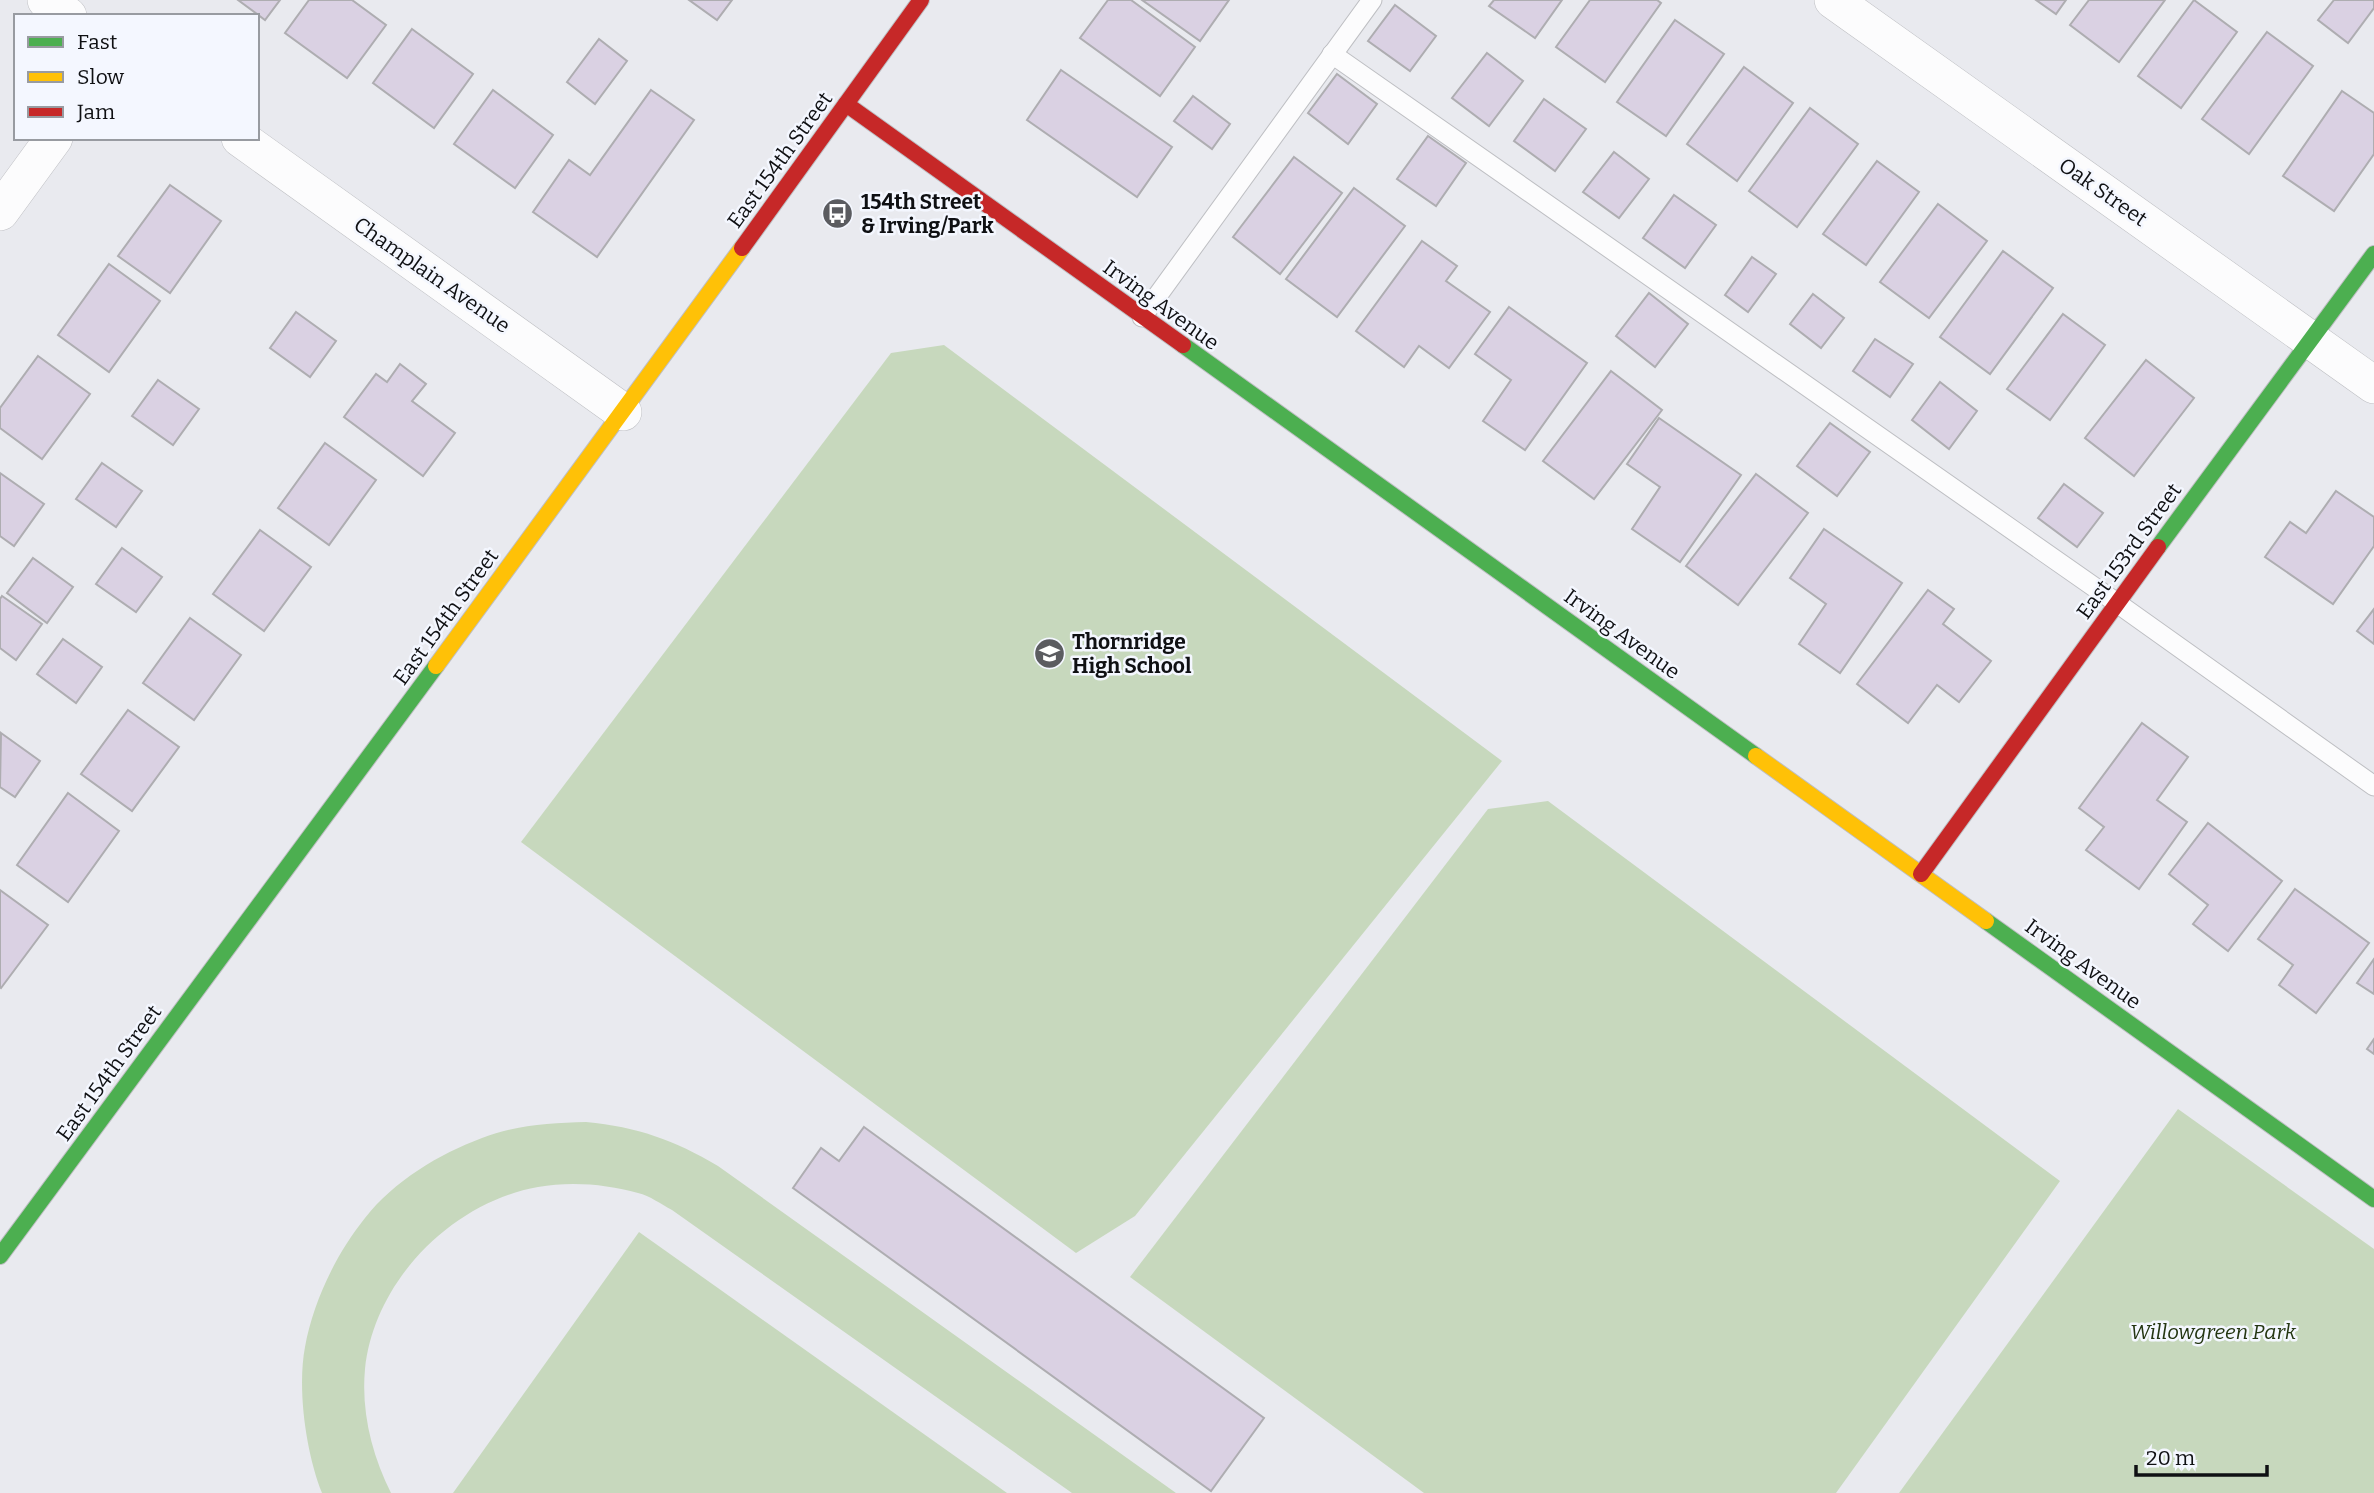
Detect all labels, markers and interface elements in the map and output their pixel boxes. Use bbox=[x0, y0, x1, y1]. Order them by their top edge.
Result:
legend bbox=[14, 14, 259, 140]
text: Fast bbox=[77, 29, 118, 55]
text: Slow bbox=[77, 64, 124, 90]
street label: East 154th Street bbox=[722, 87, 838, 233]
text: Jam bbox=[76, 99, 115, 125]
street label: Oak Street bbox=[2054, 152, 2153, 232]
place label: 154th Street & Irving/Park bbox=[861, 189, 994, 239]
bus stop icon: 154th Street & Irving/Park bbox=[821, 197, 855, 231]
street label: Champlain Avenue bbox=[349, 211, 515, 339]
street label: Irving Avenue bbox=[1098, 254, 1224, 356]
street label: East 153rd Street bbox=[2071, 478, 2187, 624]
street label: East 154th Street bbox=[388, 544, 504, 690]
street label: Irving Avenue bbox=[1559, 583, 1685, 685]
place label: Thornridge High School bbox=[1072, 629, 1192, 679]
school or university icon: Thornridge High School bbox=[1032, 637, 1066, 671]
street label: Irving Avenue bbox=[2020, 913, 2146, 1015]
street label: East 154th Street bbox=[51, 1000, 167, 1146]
park label: Willowgreen Park bbox=[2130, 1319, 2297, 1345]
scale bar bbox=[2136, 1434, 2267, 1478]
text: 20 m bbox=[2146, 1445, 2195, 1471]

